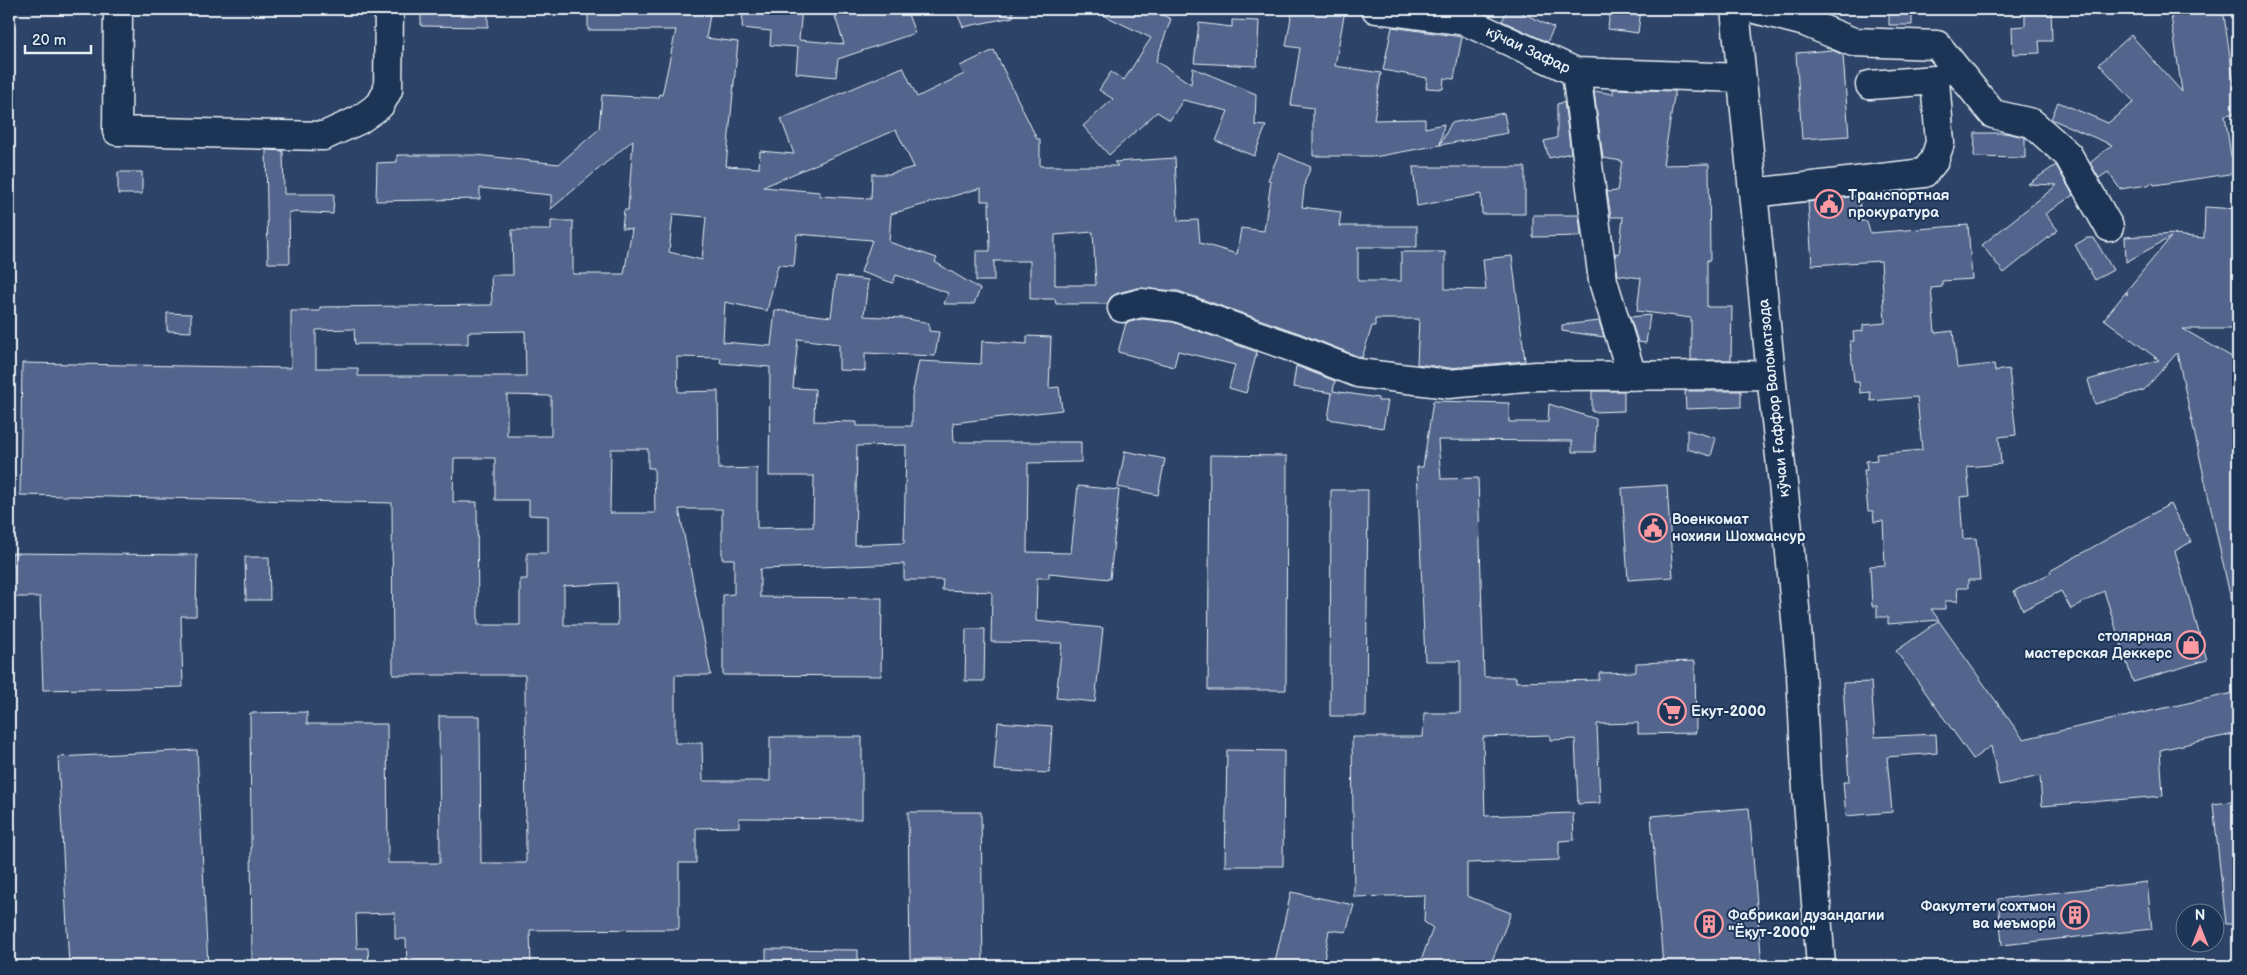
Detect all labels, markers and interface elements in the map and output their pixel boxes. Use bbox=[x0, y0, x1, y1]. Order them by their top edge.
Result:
scale bar bbox=[25, 22, 91, 54]
street label: кӯчаи Зафар bbox=[1483, 22, 1574, 78]
text: 20 m bbox=[32, 31, 66, 50]
place label: Транспортная прокуратура bbox=[1848, 186, 1950, 222]
public building icon: Транспортная прокуратура bbox=[1814, 189, 1844, 219]
street label: кӯчаи Ғаффор Валоматзода bbox=[1754, 298, 1794, 498]
place label: Военкомат нохияи Шохмансур bbox=[1672, 510, 1806, 546]
public building icon: Военкомат нохияи Шохмансур bbox=[1638, 513, 1668, 543]
place label: столярная мастерская Деккерс bbox=[2024, 627, 2172, 663]
shop icon: столярная мастерская Деккерс bbox=[2176, 630, 2206, 660]
supermarket icon: Екут-2000 bbox=[1657, 696, 1687, 726]
place label: Екут-2000 bbox=[1691, 702, 1766, 721]
place label: Факултети сохтмон ва меъморӣ bbox=[1921, 897, 2056, 933]
building icon: Факултети сохтмон ва меъморӣ bbox=[2060, 900, 2090, 930]
north arrow bbox=[2174, 902, 2224, 952]
place label: Фабрикаи дузандагии "Ёқут-2000" bbox=[1728, 906, 1885, 942]
text: N bbox=[2195, 907, 2205, 924]
building icon: Фабрикаи дузандагии "Ёқут-2000" bbox=[1694, 909, 1724, 939]

